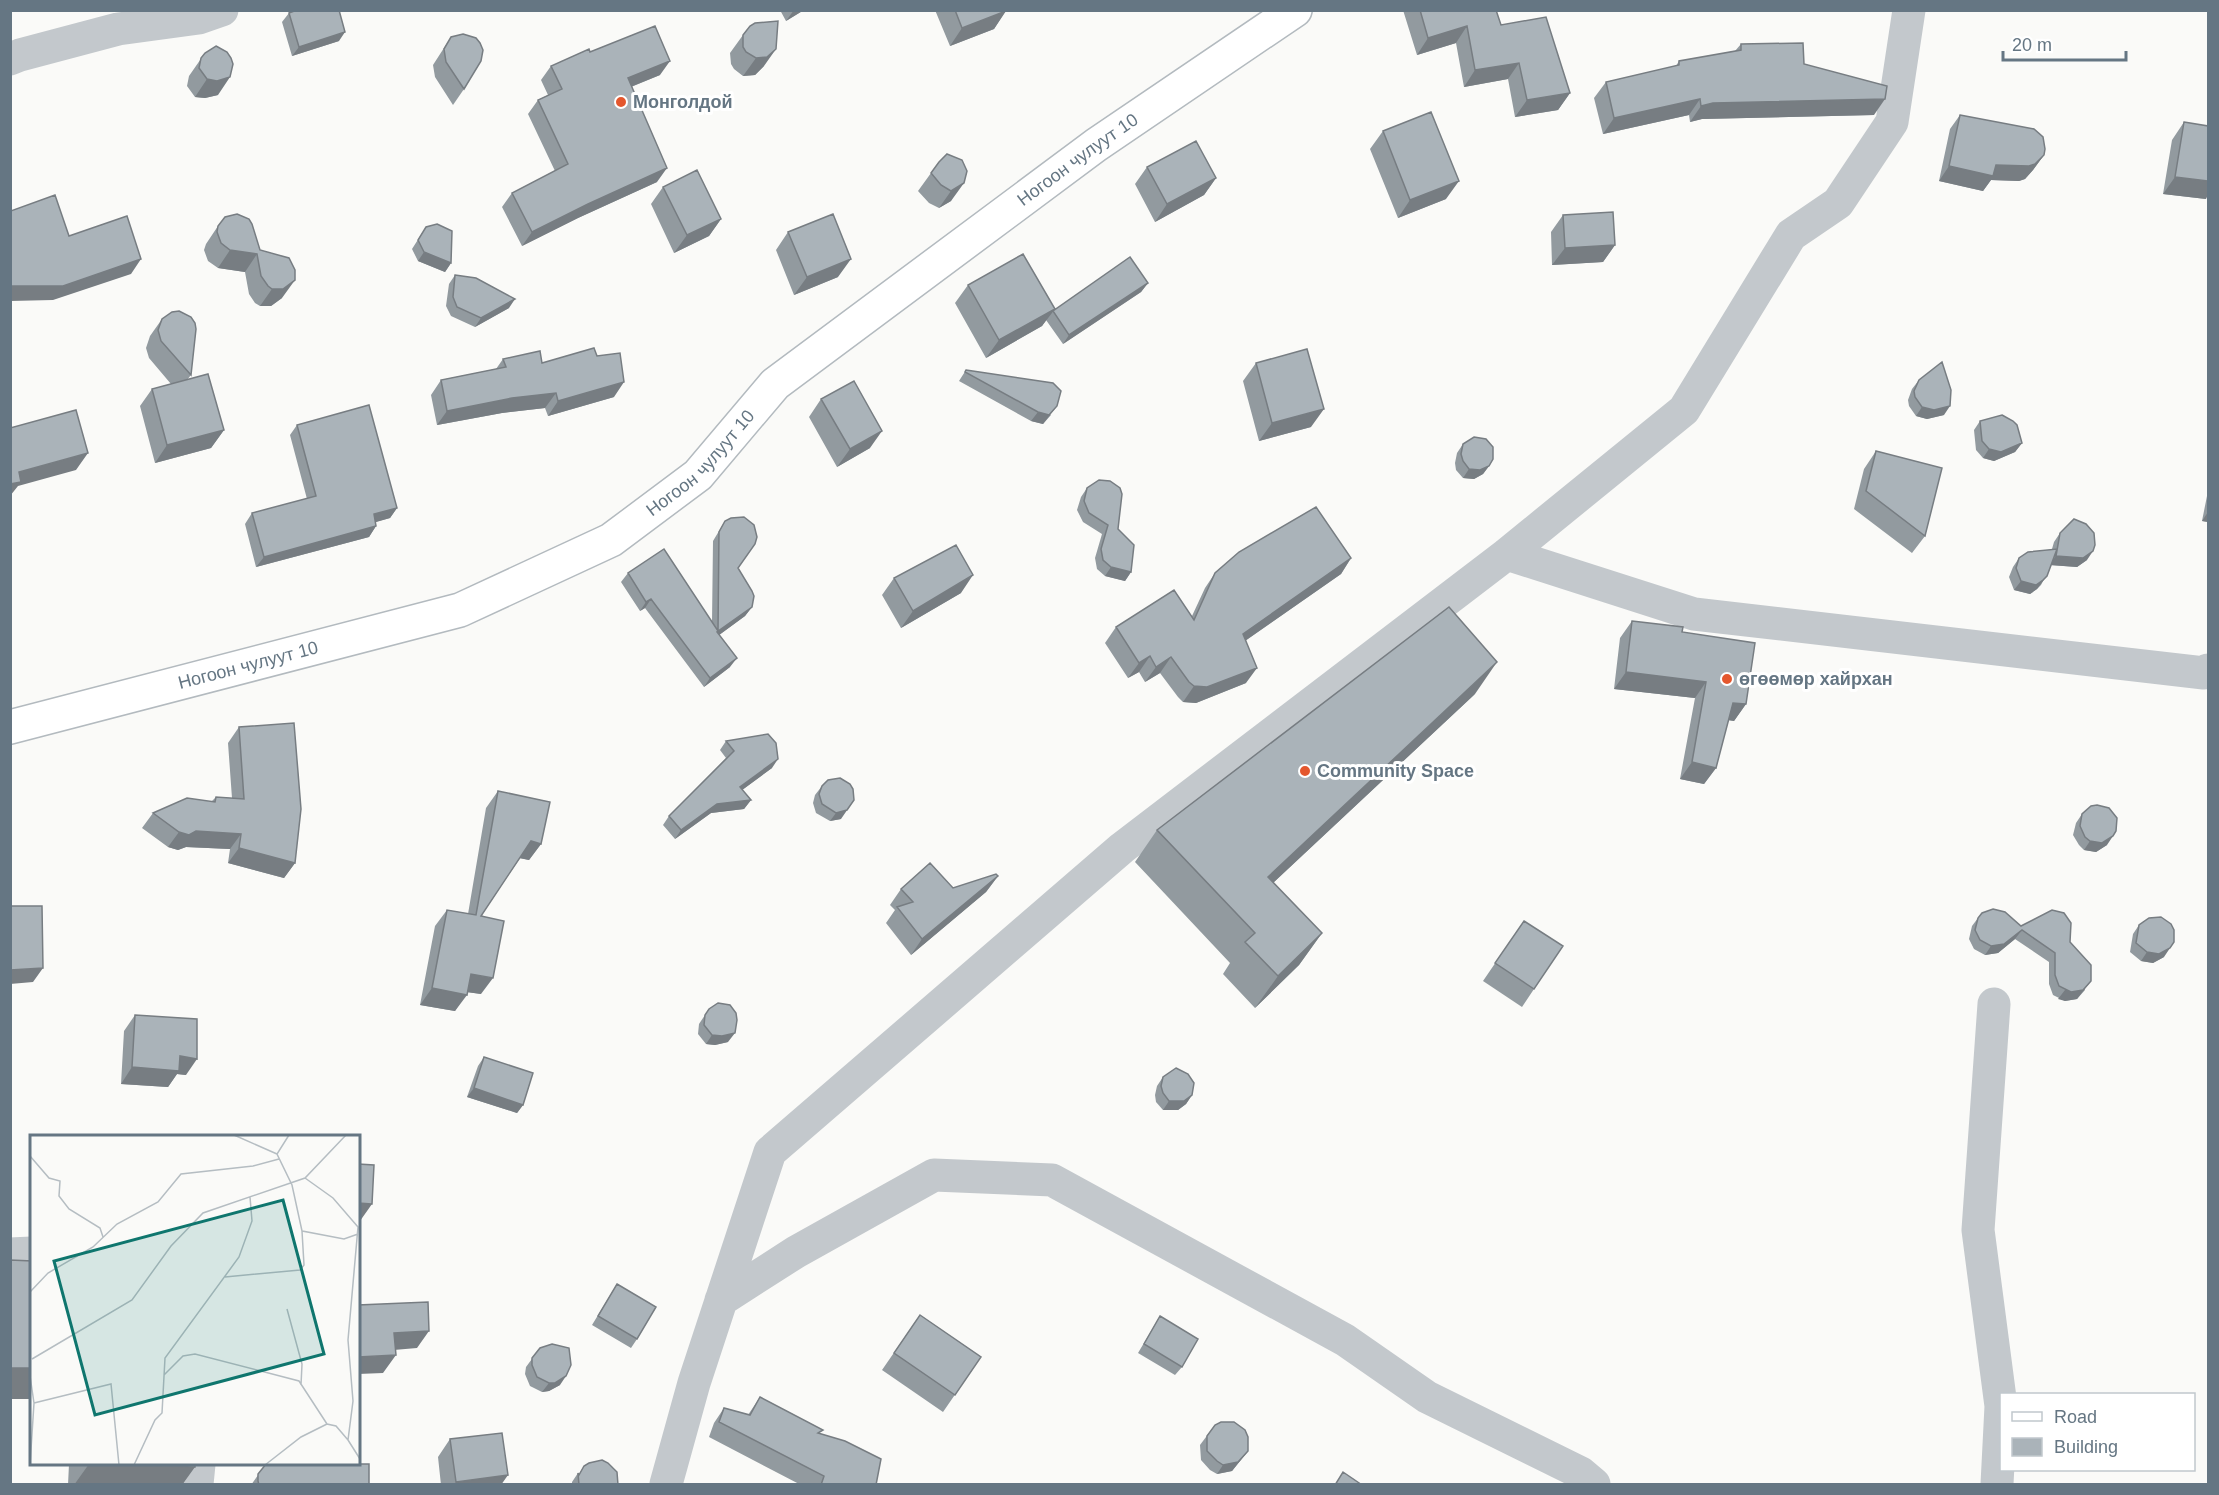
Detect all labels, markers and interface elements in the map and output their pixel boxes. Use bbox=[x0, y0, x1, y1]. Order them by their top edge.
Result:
scale bar bbox=[2003, 24, 2126, 62]
text: 20 m bbox=[2012, 35, 2052, 55]
place label: Монголдой bbox=[633, 92, 733, 112]
marker: Монголдой bbox=[614, 95, 628, 109]
street label: Ногоон чулуут 10 bbox=[1014, 109, 1142, 210]
street label: Ногоон чулуут 10 bbox=[642, 406, 759, 520]
street label: Ногоон чулуут 10 bbox=[176, 637, 320, 693]
place label: өгөөмөр хайрхан bbox=[1739, 669, 1893, 689]
marker: өгөөмөр хайрхан bbox=[1720, 672, 1734, 686]
place label: Community Space bbox=[1317, 761, 1474, 781]
marker: Community Space bbox=[1298, 764, 1312, 778]
inset map bbox=[30, 1135, 360, 1465]
legend bbox=[2000, 1393, 2195, 1471]
text: Road bbox=[2054, 1407, 2097, 1427]
text: Building bbox=[2054, 1437, 2118, 1457]

